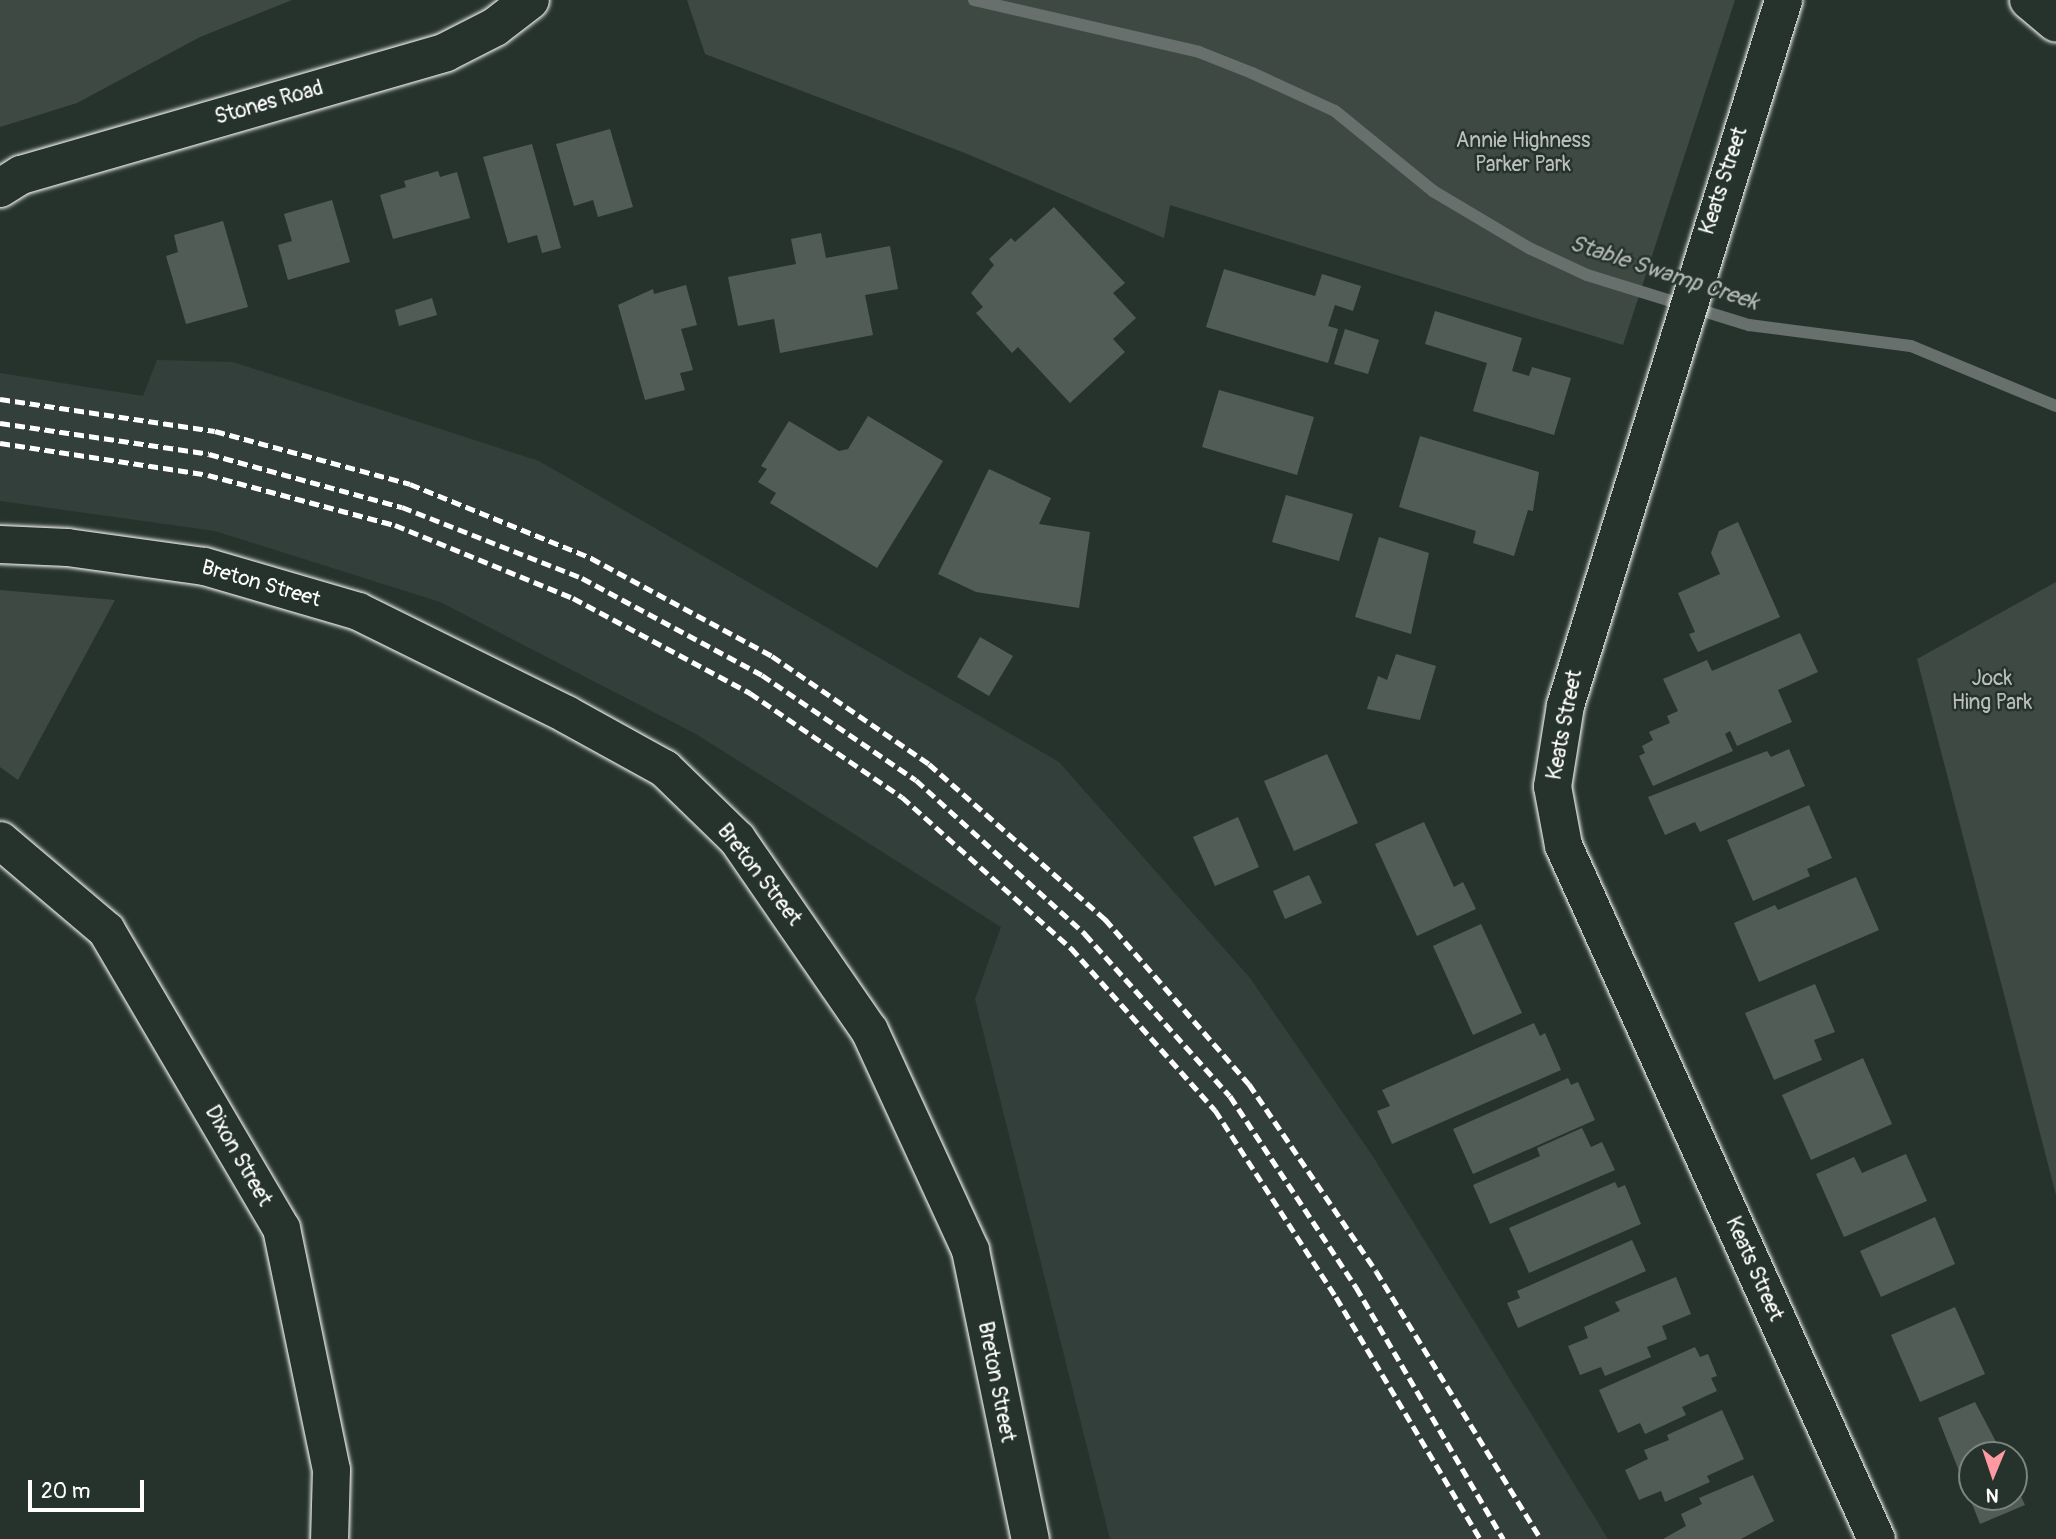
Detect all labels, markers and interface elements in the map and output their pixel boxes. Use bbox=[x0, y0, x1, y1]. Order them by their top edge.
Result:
street label: Stones Road bbox=[212, 76, 326, 130]
street label: Keats Street bbox=[1695, 124, 1753, 238]
park label: Annie Highness Parker Park bbox=[1456, 128, 1590, 178]
water label: Stable Swamp Creek bbox=[1566, 230, 1762, 316]
street label: Breton Street bbox=[199, 555, 323, 613]
park label: Jock Hing Park bbox=[1952, 666, 2032, 716]
street label: Keats Street bbox=[1542, 668, 1588, 782]
street label: Breton Street bbox=[711, 819, 807, 931]
street label: Dixon Street bbox=[199, 1101, 277, 1211]
street label: Keats Street bbox=[1720, 1213, 1788, 1325]
street label: Breton Street bbox=[972, 1320, 1020, 1444]
north arrow bbox=[1958, 1441, 2028, 1511]
scale bar bbox=[32, 1466, 147, 1510]
text: 20 m bbox=[41, 1478, 90, 1505]
text: N bbox=[1986, 1483, 1999, 1507]

